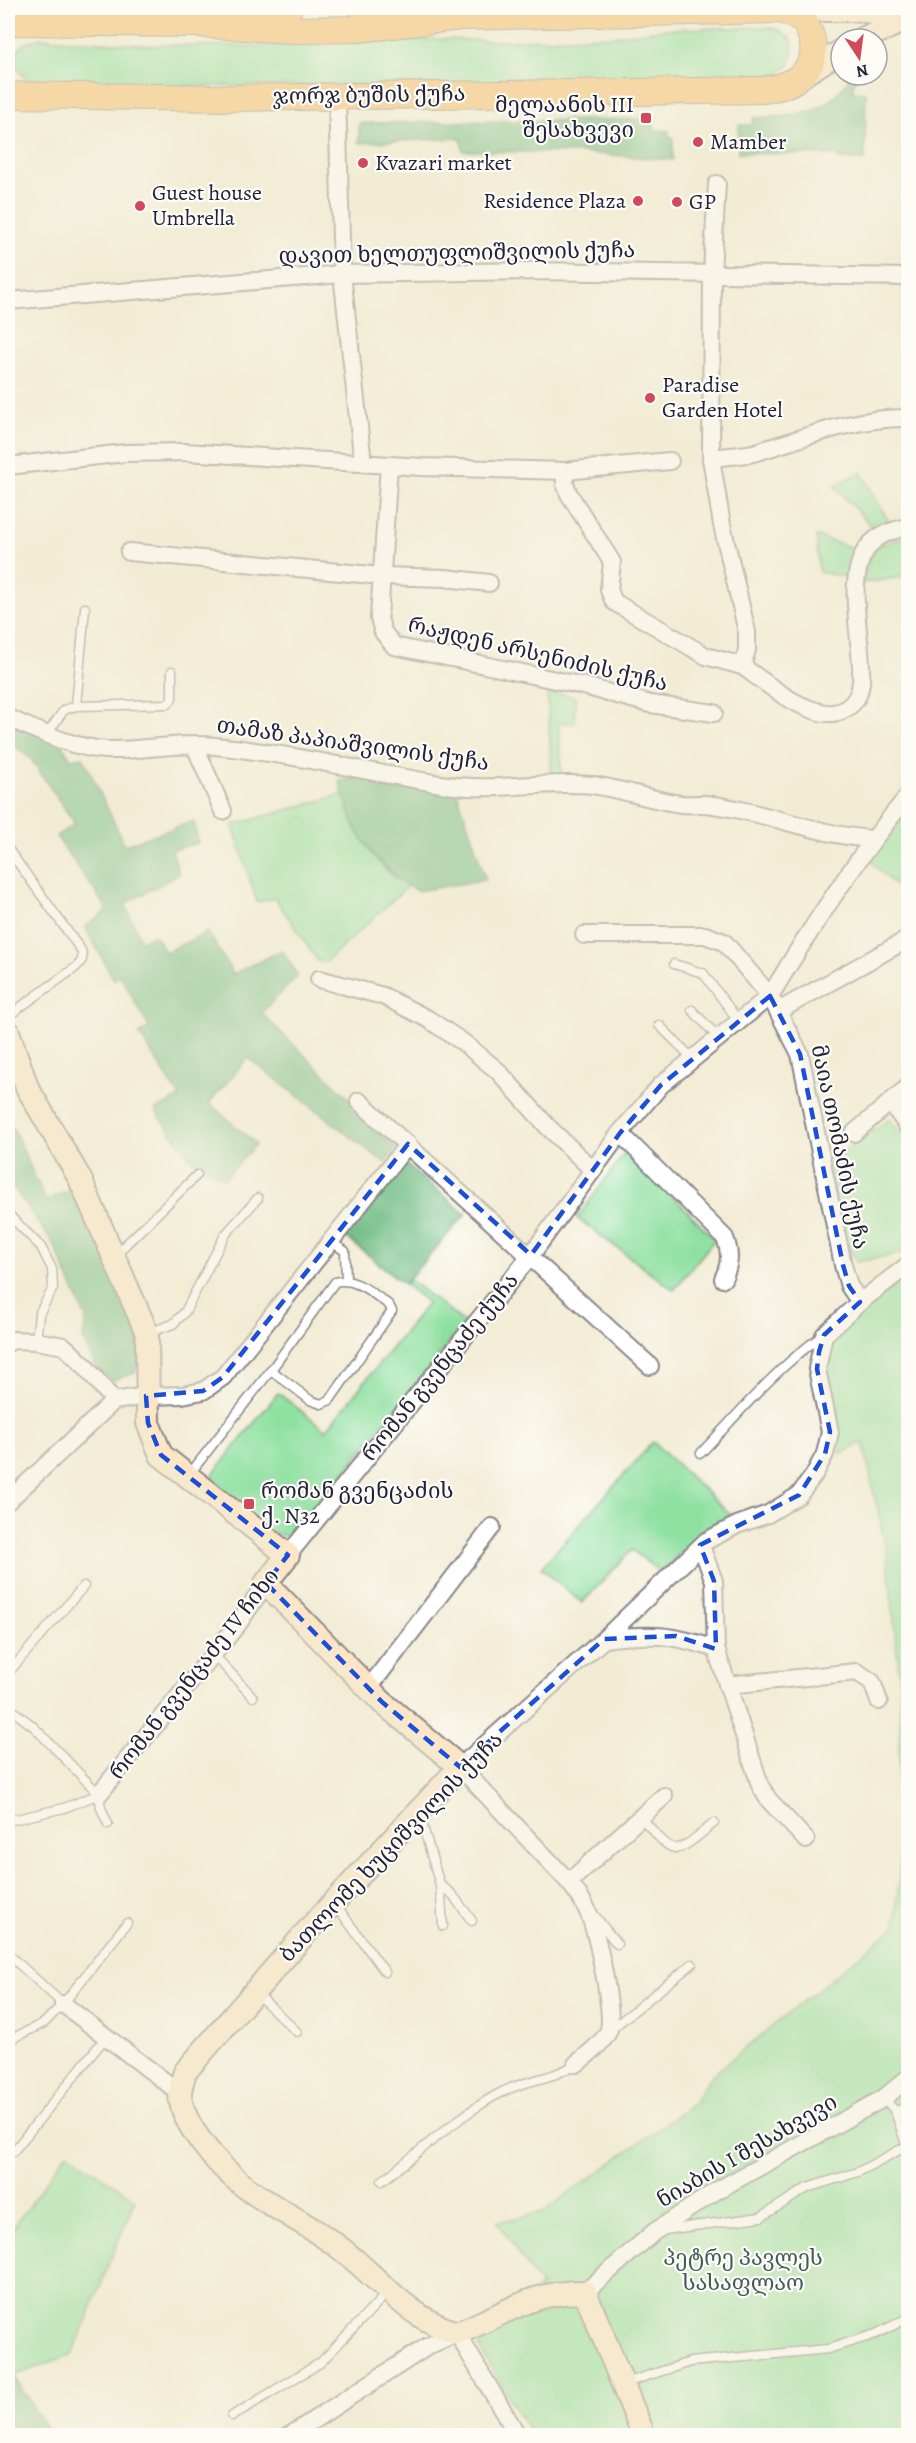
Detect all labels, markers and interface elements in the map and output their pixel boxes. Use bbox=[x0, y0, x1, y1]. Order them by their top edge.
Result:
north arrow bbox=[829, 27, 889, 87]
text: N bbox=[854, 59, 870, 83]
street label: ჯორჯ ბუშის ქუჩა bbox=[272, 78, 466, 112]
place label: მელაანის III შესახვევი bbox=[495, 90, 634, 145]
marker: მელაანის III შესახვევი bbox=[639, 111, 653, 125]
place label: Mamber bbox=[710, 127, 786, 157]
marker: Mamber bbox=[691, 135, 705, 149]
place label: Kvazari market bbox=[375, 148, 512, 178]
marker: Kvazari market bbox=[356, 156, 370, 170]
place label: Guest house Umbrella bbox=[152, 178, 262, 233]
place label: Residence Plaza bbox=[483, 186, 627, 216]
place label: GP bbox=[689, 187, 716, 217]
marker: Residence Plaza bbox=[631, 194, 645, 208]
marker: GP bbox=[670, 195, 684, 209]
marker: Guest house Umbrella bbox=[133, 199, 147, 213]
street label: დავით ხელთუფლიშვილის ქუჩა bbox=[278, 235, 636, 271]
place label: Paradise Garden Hotel bbox=[662, 370, 783, 425]
marker: Paradise Garden Hotel bbox=[643, 391, 657, 405]
street label: რაჟდენ არსენიძის ქუჩა bbox=[405, 610, 671, 698]
street label: თამაზ პაპიაშვილის ქუჩა bbox=[215, 710, 491, 778]
street label: მაია თომაძის ქუჩა bbox=[804, 1042, 876, 1252]
street label: რომან გვენცაძე ქუჩა bbox=[355, 1266, 525, 1468]
place label: რომან გვენცაძის ქ. N32 bbox=[261, 1476, 453, 1531]
marker: რომან გვენცაძის ქ. N32 bbox=[242, 1497, 256, 1511]
street label: რომან გვენცაძე IV ჩიხი bbox=[102, 1562, 286, 1786]
street label: ბათლომე ხუციშვილის ქუჩა bbox=[273, 1725, 509, 1969]
street label: ნიაბის I შესახვევი bbox=[651, 2087, 843, 2215]
park label: პეტრე პავლეს სასაფლაო bbox=[663, 2243, 823, 2298]

